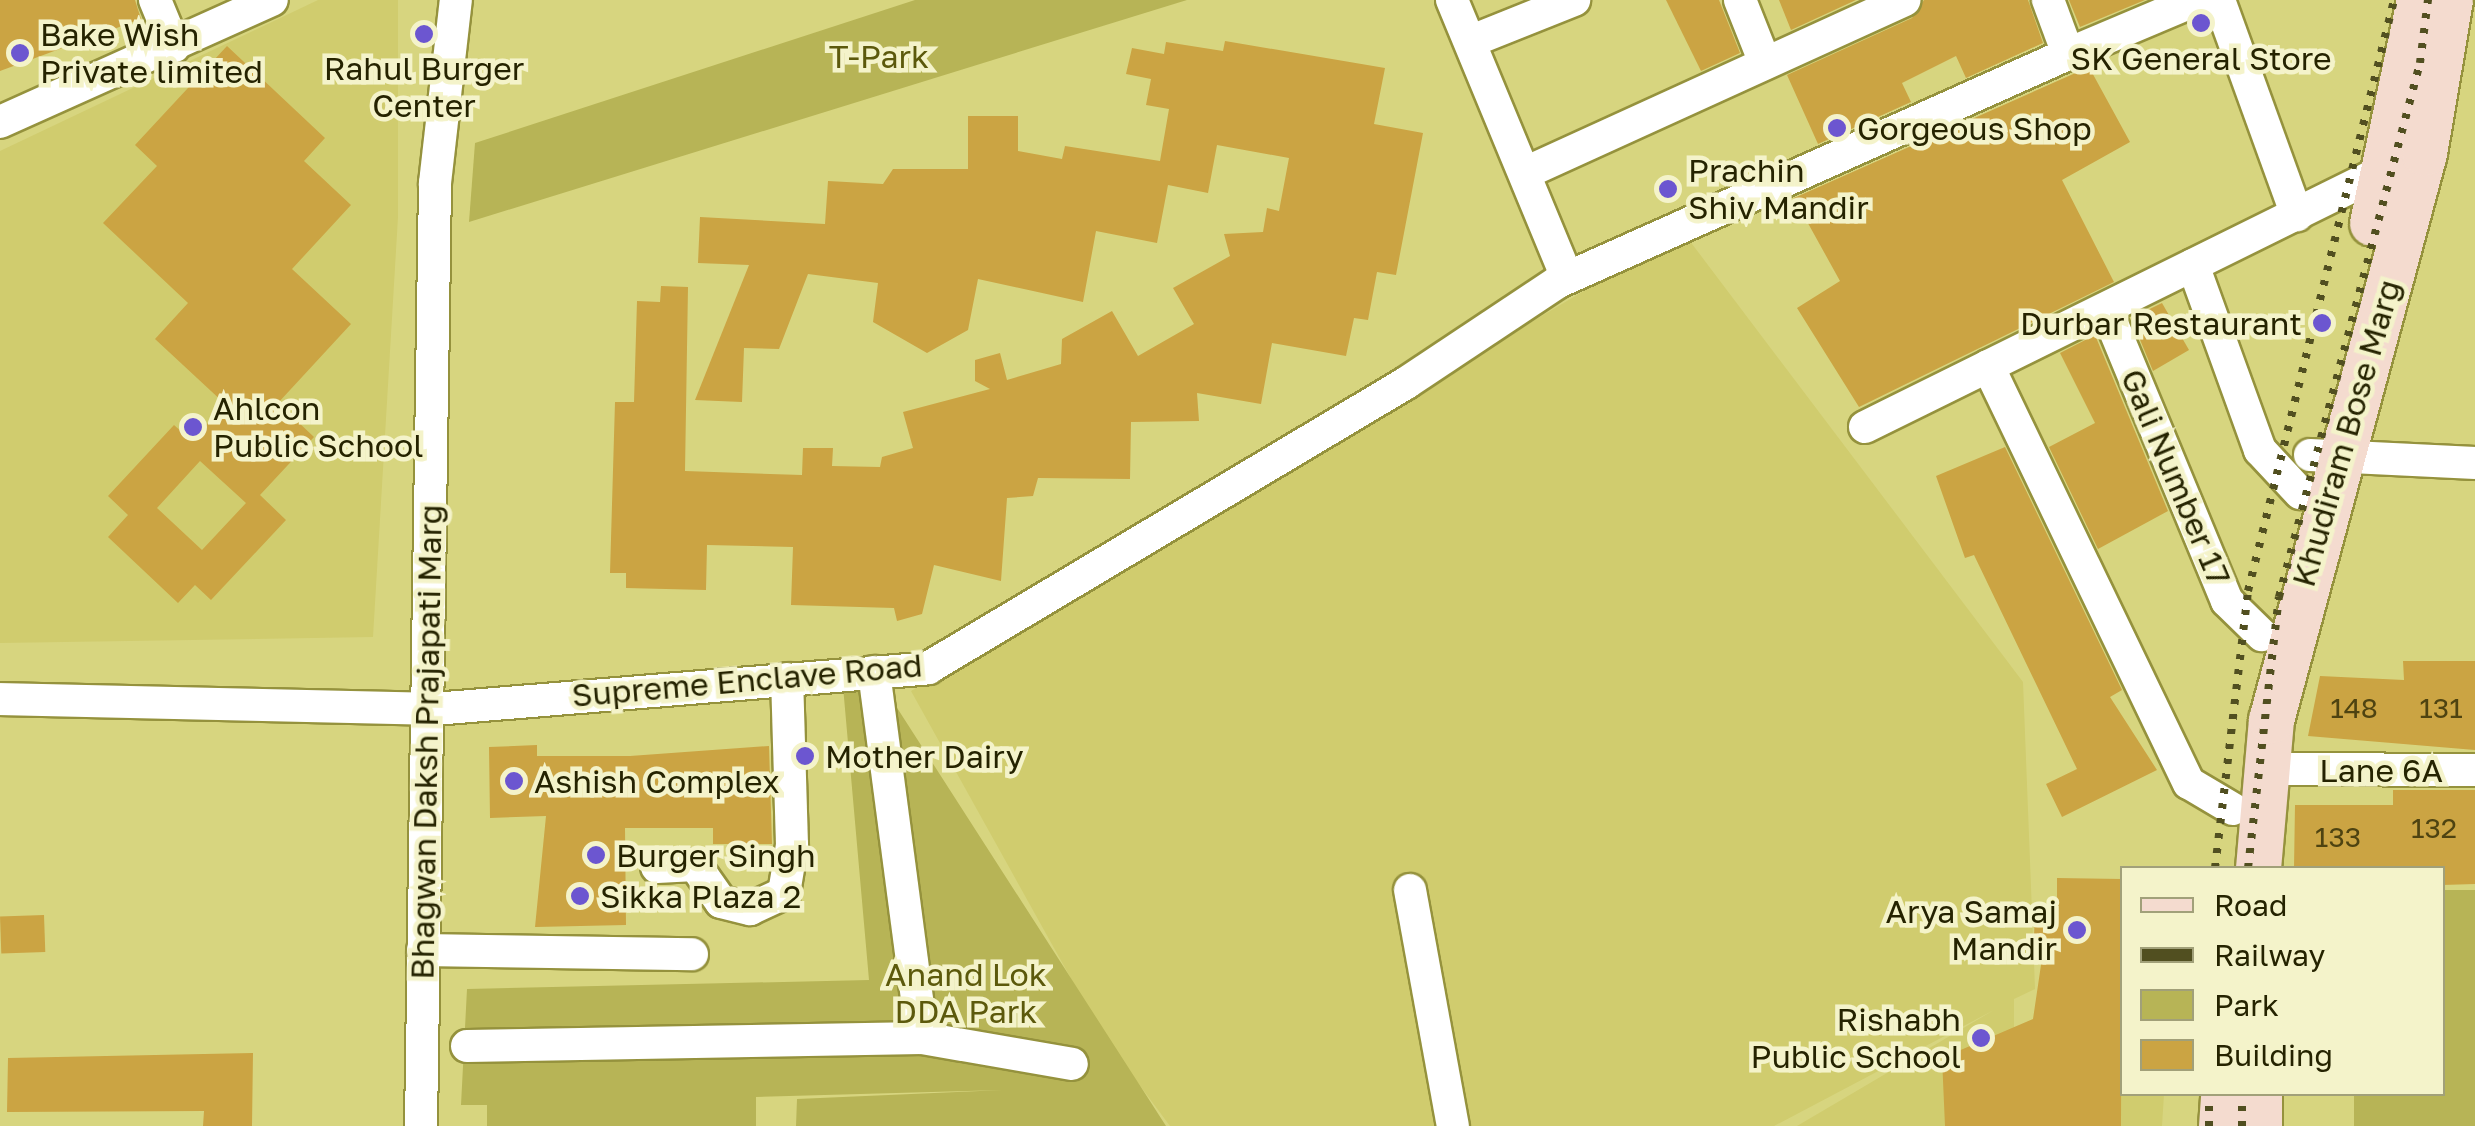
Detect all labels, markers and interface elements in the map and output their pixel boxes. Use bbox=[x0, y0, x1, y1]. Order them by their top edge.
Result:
marker: SK General Store bbox=[2190, 12, 2212, 34]
place label: Bake Wish Private limited bbox=[40, 16, 263, 91]
marker: Rahul Burger Center bbox=[413, 23, 435, 45]
park label: T-Park bbox=[829, 37, 929, 75]
place label: SK General Store bbox=[2071, 39, 2331, 77]
marker: Bake Wish Private limited bbox=[9, 42, 31, 64]
place label: Rahul Burger Center bbox=[324, 50, 524, 125]
place label: Gorgeous Shop bbox=[1857, 109, 2092, 147]
marker: Gorgeous Shop bbox=[1826, 117, 1848, 139]
place label: Prachin Shiv Mandir bbox=[1688, 152, 1869, 227]
marker: Prachin Shiv Mandir bbox=[1657, 178, 1679, 200]
street label: Khudiram Bose Marg bbox=[2284, 275, 2408, 591]
place label: Durbar Restaurant bbox=[2020, 304, 2302, 342]
marker: Durbar Restaurant bbox=[2311, 312, 2333, 334]
street label: Gali Number 17 bbox=[2113, 363, 2239, 591]
place label: Ahlcon Public School bbox=[213, 390, 423, 465]
marker: Ahlcon Public School bbox=[182, 416, 204, 438]
street label: Bhagwan Daksh Prajapati Marg bbox=[403, 504, 449, 980]
street label: Supreme Enclave Road bbox=[570, 646, 924, 714]
house number: 148 bbox=[2330, 691, 2378, 725]
house number: 131 bbox=[2419, 691, 2463, 725]
place label: Mother Dairy bbox=[825, 737, 1024, 775]
marker: Mother Dairy bbox=[794, 745, 816, 767]
street label: Lane 6A bbox=[2319, 751, 2443, 789]
place label: Ashish Complex bbox=[534, 762, 780, 800]
marker: Ashish Complex bbox=[503, 770, 525, 792]
house number: 132 bbox=[2411, 811, 2457, 845]
house number: 133 bbox=[2315, 820, 2361, 854]
place label: Burger Singh bbox=[616, 836, 816, 874]
marker: Burger Singh bbox=[585, 844, 607, 866]
legend bbox=[2120, 866, 2445, 1096]
place label: Sikka Plaza 2 bbox=[600, 877, 801, 915]
marker: Sikka Plaza 2 bbox=[569, 885, 591, 907]
text: Road bbox=[2214, 887, 2288, 923]
place label: Arya Samaj Mandir bbox=[1886, 893, 2057, 968]
marker: Arya Samaj Mandir bbox=[2066, 919, 2088, 941]
text: Railway bbox=[2214, 937, 2325, 973]
park label: Anand Lok DDA Park bbox=[885, 956, 1047, 1031]
text: Park bbox=[2214, 987, 2279, 1023]
place label: Rishabh Public School bbox=[1751, 1001, 1961, 1076]
marker: Rishabh Public School bbox=[1970, 1027, 1992, 1049]
text: Building bbox=[2214, 1037, 2333, 1073]

